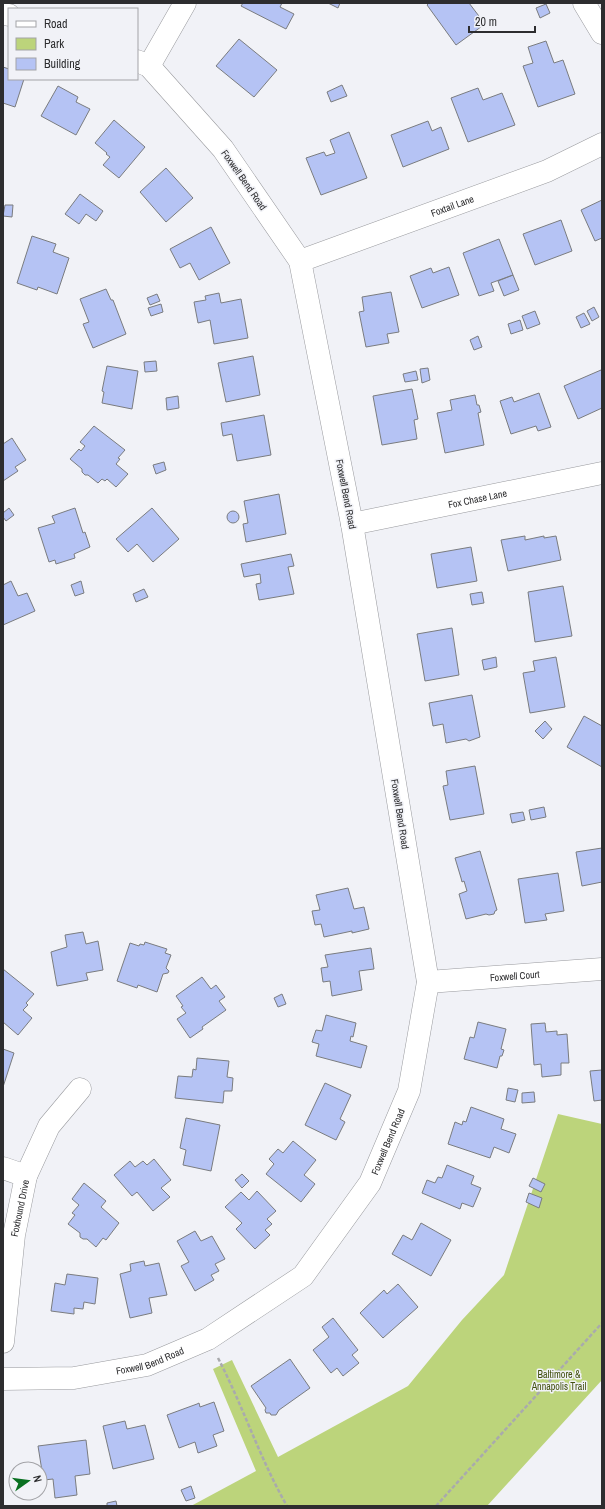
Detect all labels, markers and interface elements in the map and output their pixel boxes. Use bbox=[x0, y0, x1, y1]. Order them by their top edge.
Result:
legend bbox=[8, 8, 138, 80]
scale bar bbox=[469, 8, 535, 34]
text: 20 m bbox=[475, 14, 497, 30]
text: Road bbox=[44, 16, 68, 32]
text: Park bbox=[44, 36, 64, 52]
text: Building bbox=[44, 56, 81, 72]
street label: Foxwell Bend Road bbox=[218, 147, 270, 213]
street label: Foxtail Lane bbox=[429, 192, 476, 219]
street label: Foxwell Bend Road bbox=[333, 458, 359, 530]
street label: Fox Chase Lane bbox=[447, 486, 508, 511]
street label: Foxwell Bend Road bbox=[388, 778, 412, 850]
street label: Foxwell Court bbox=[489, 967, 541, 984]
street label: Foxwell Bend Road bbox=[368, 1107, 407, 1177]
street label: Foxhound Drive bbox=[7, 1178, 32, 1238]
street label: Foxwell Bend Road bbox=[115, 1344, 186, 1377]
park label: Baltimore & Annapolis Trail bbox=[531, 1368, 587, 1393]
north arrow bbox=[8, 1461, 48, 1501]
text: N bbox=[30, 1474, 45, 1483]

